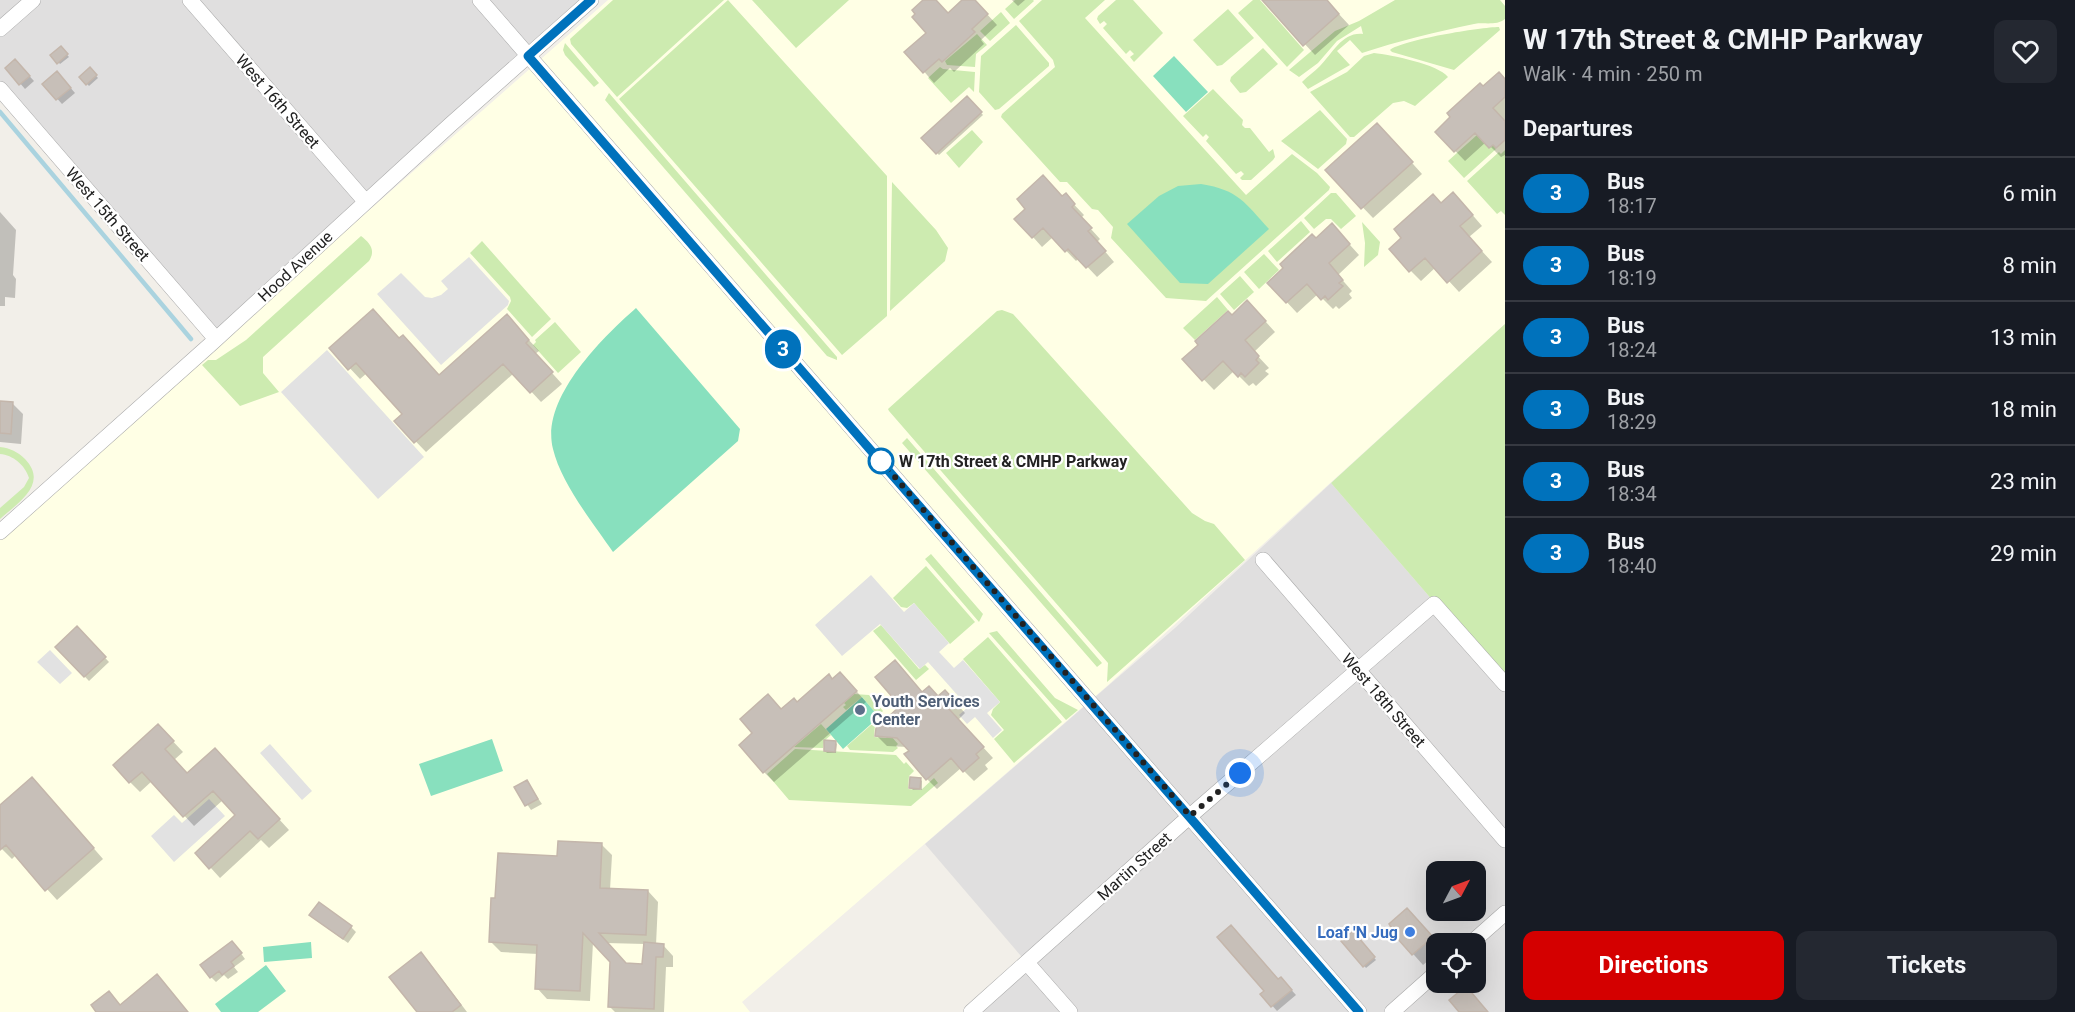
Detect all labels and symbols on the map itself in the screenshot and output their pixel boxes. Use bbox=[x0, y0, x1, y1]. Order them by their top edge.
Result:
street label: West 16th Street bbox=[232, 51, 324, 152]
street label: West 15th Street bbox=[62, 164, 154, 265]
street label: Hood Avenue bbox=[254, 227, 337, 306]
line badge: 3 bbox=[764, 330, 802, 368]
marker: W 17th Street & CMHP Parkway bbox=[868, 448, 894, 474]
place label: W 17th Street & CMHP Parkway bbox=[899, 452, 1128, 471]
street label: West 18th Street bbox=[1338, 650, 1430, 751]
place label: Youth Services Center bbox=[872, 692, 980, 729]
marker: Youth Services Center bbox=[853, 703, 867, 717]
your location bbox=[1225, 758, 1255, 788]
street label: Martin Street bbox=[1094, 828, 1175, 904]
north arrow bbox=[1426, 861, 1486, 921]
place label: Loaf 'N Jug bbox=[1317, 923, 1398, 942]
marker: Loaf 'N Jug bbox=[1403, 925, 1417, 939]

